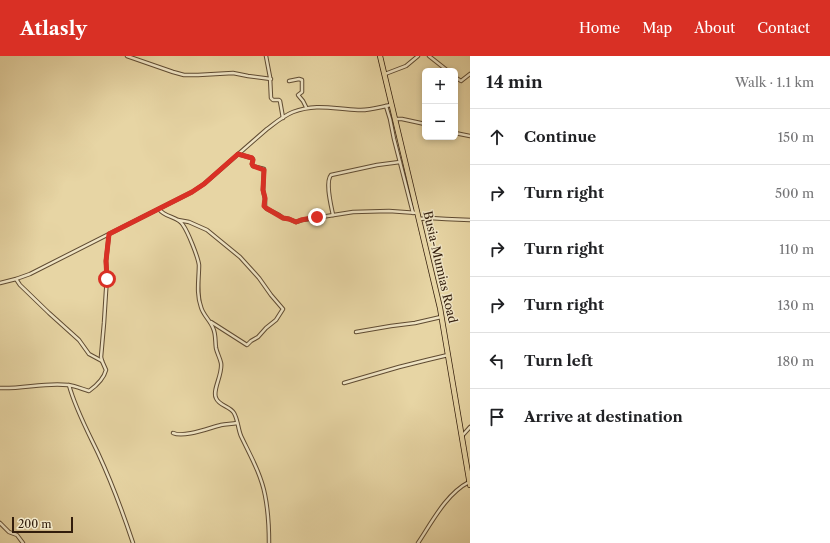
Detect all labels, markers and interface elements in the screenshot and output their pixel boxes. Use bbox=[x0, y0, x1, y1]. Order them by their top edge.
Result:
text: Atlasly bbox=[20, 17, 87, 40]
text: Home bbox=[579, 19, 620, 37]
text: Map bbox=[642, 19, 672, 37]
text: About bbox=[694, 19, 735, 37]
text: Contact bbox=[757, 19, 810, 37]
map controls bbox=[422, 68, 458, 140]
button: + bbox=[422, 68, 458, 104]
text: 14 min bbox=[486, 72, 543, 92]
text: Walk · 1.1 km bbox=[735, 74, 814, 90]
button: − bbox=[422, 104, 458, 140]
icon: ahead bbox=[486, 126, 508, 148]
text: Continue bbox=[524, 127, 596, 146]
text: 150 m bbox=[778, 129, 814, 145]
icon: right bbox=[486, 182, 508, 204]
text: Turn right bbox=[524, 183, 604, 202]
text: 500 m bbox=[775, 185, 814, 201]
route end bbox=[308, 208, 326, 226]
street label: Busia-Mumias Road bbox=[420, 209, 461, 325]
icon: right bbox=[486, 238, 508, 260]
text: Turn right bbox=[524, 239, 604, 258]
text: 110 m bbox=[779, 241, 814, 257]
route start bbox=[98, 270, 116, 288]
icon: right bbox=[486, 294, 508, 316]
text: Turn right bbox=[524, 295, 604, 314]
text: 130 m bbox=[778, 297, 814, 313]
icon: left bbox=[486, 350, 508, 372]
text: Turn left bbox=[524, 351, 593, 370]
text: 180 m bbox=[777, 353, 814, 369]
icon: arrive bbox=[486, 406, 508, 428]
text: Arrive at destination bbox=[524, 407, 683, 426]
scale bar bbox=[12, 515, 73, 534]
text: 200 m bbox=[18, 517, 51, 531]

